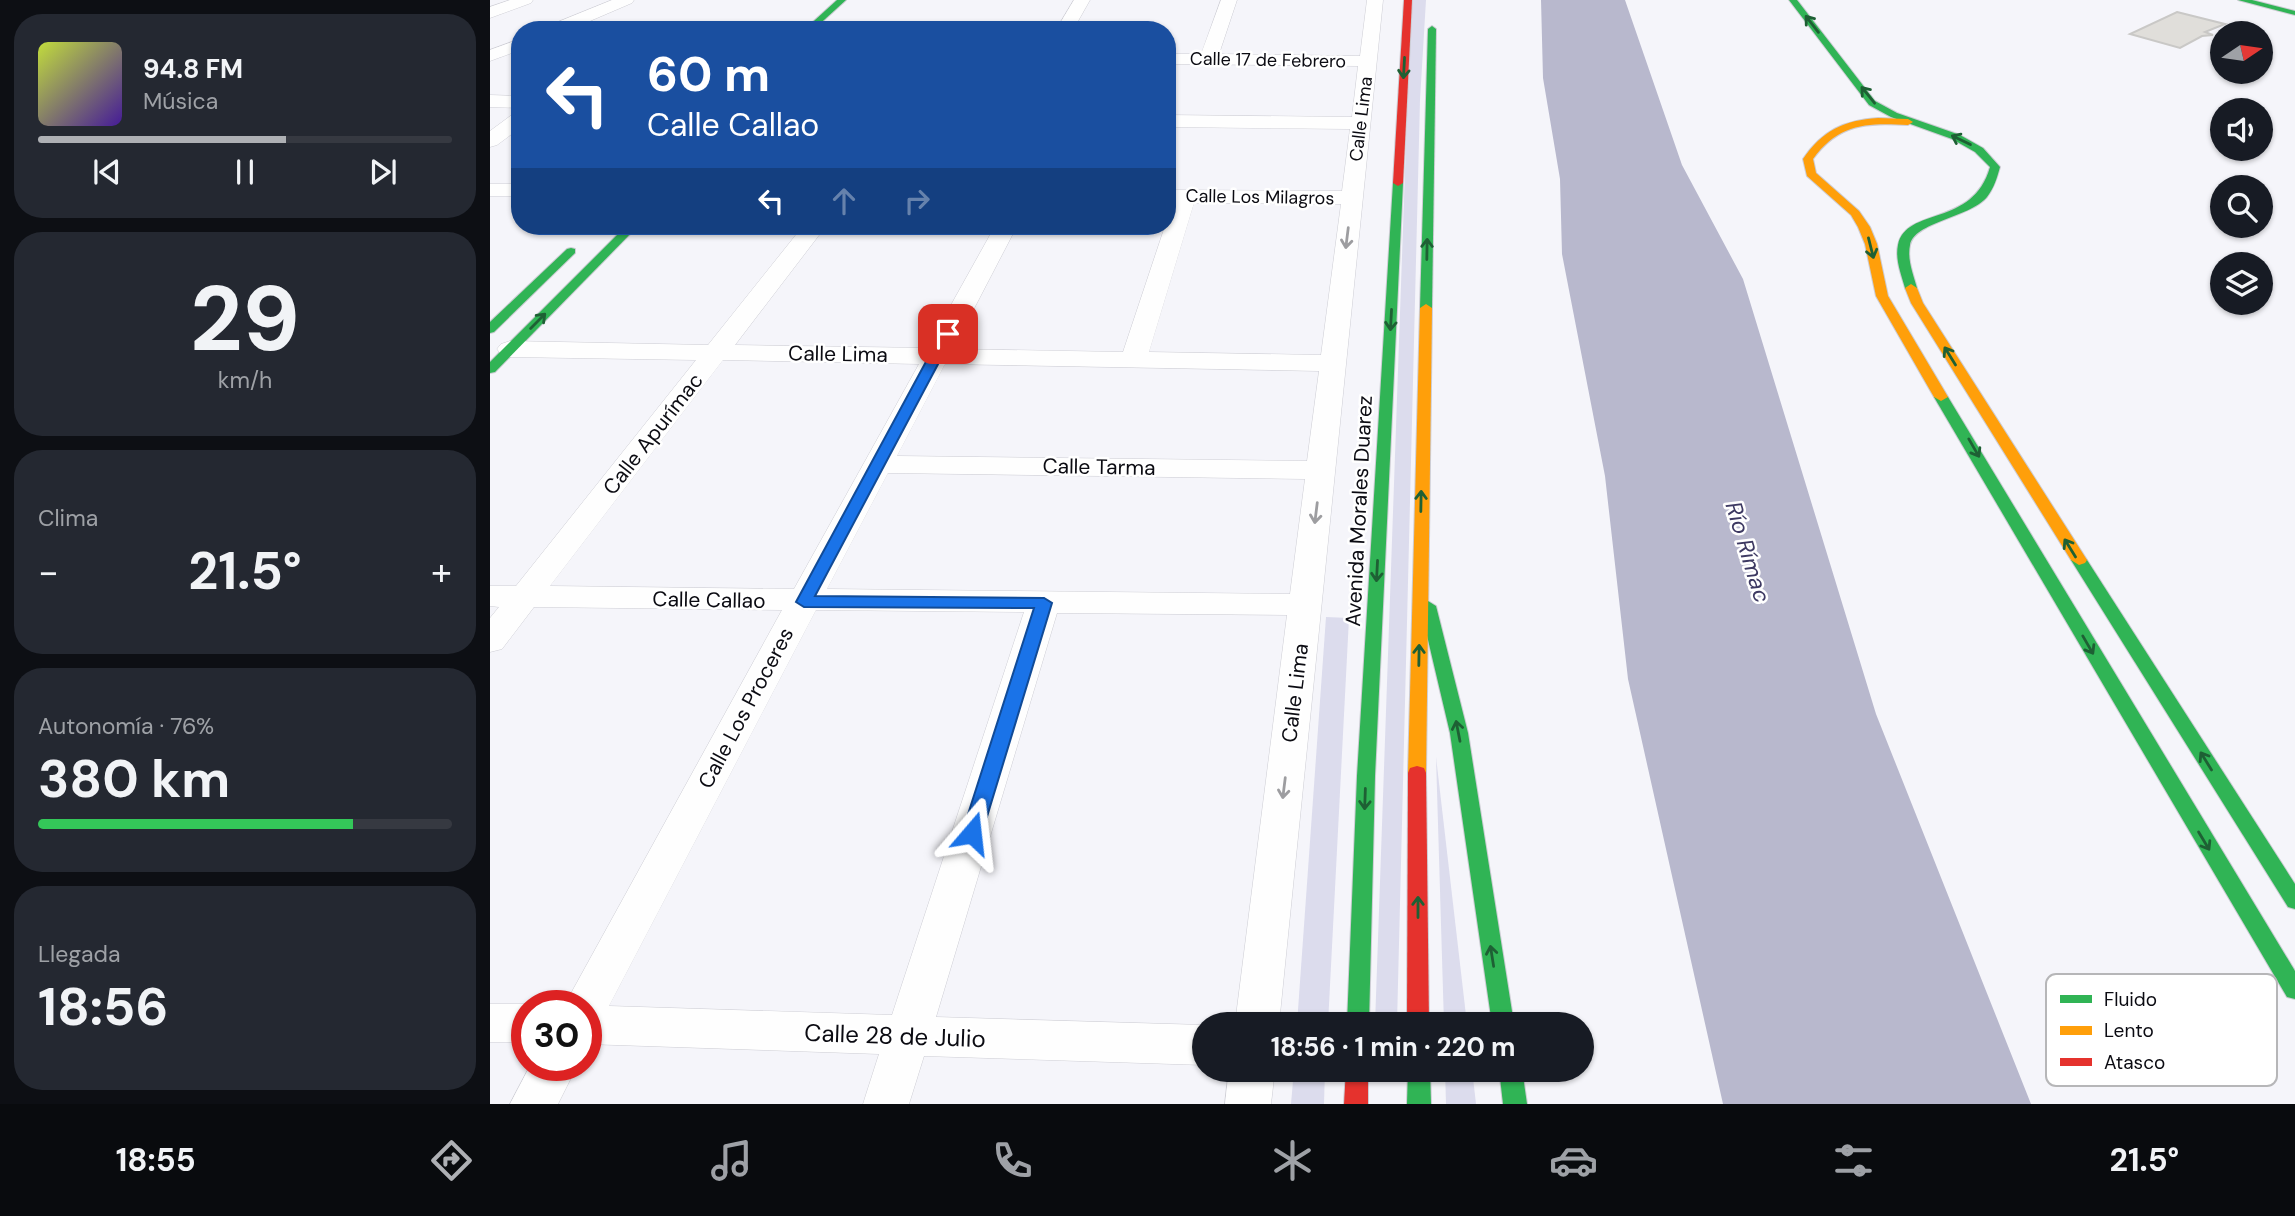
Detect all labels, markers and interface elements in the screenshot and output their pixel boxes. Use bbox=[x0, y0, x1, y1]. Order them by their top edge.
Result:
one-way arrow bbox=[1804, 16, 1819, 34]
north arrow bbox=[2210, 21, 2273, 84]
map controls bbox=[2210, 21, 2273, 315]
text: 60 m bbox=[647, 42, 770, 106]
street label: Calle 17 de Febrero bbox=[1190, 47, 1346, 73]
icon: left bbox=[532, 49, 623, 140]
text: 94.8 FM bbox=[143, 52, 243, 86]
one-way arrow bbox=[1398, 56, 1411, 79]
street label: Calle Lima bbox=[1344, 75, 1378, 163]
text: Música bbox=[143, 86, 218, 116]
one-way arrow bbox=[1860, 87, 1876, 105]
button: sound bbox=[2210, 98, 2273, 161]
text: Calle Callao bbox=[647, 104, 819, 146]
one-way arrow bbox=[1951, 132, 1972, 146]
icon: previous bbox=[88, 153, 126, 191]
icon: pause bbox=[226, 153, 264, 191]
icon: next bbox=[364, 153, 402, 191]
button: search bbox=[2210, 175, 2273, 238]
icon: left bbox=[752, 182, 790, 220]
icon: ahead bbox=[825, 182, 863, 220]
icon: right bbox=[898, 182, 936, 220]
street label: Calle Los Milagros bbox=[1185, 184, 1335, 210]
one-way arrow bbox=[1341, 226, 1354, 249]
one-way arrow bbox=[1865, 236, 1878, 259]
one-way arrow bbox=[1420, 238, 1434, 261]
button: layers bbox=[2210, 252, 2273, 315]
text: 29 bbox=[190, 260, 300, 378]
pin bbox=[918, 304, 978, 364]
one-way arrow bbox=[1384, 308, 1397, 331]
one-way arrow bbox=[530, 312, 547, 329]
icon: arrive bbox=[929, 315, 967, 353]
street label: Calle Lima bbox=[788, 339, 888, 369]
one-way arrow bbox=[1942, 346, 1956, 366]
text: km/h bbox=[218, 365, 272, 395]
street label: Calle Apurímac bbox=[597, 367, 709, 501]
street label: Avenida Morales Duarez bbox=[1339, 395, 1379, 627]
one-way arrow bbox=[1967, 438, 1981, 458]
street label: Calle Tarma bbox=[1042, 452, 1156, 482]
one-way arrow bbox=[1415, 490, 1428, 513]
water label: Río Rímac bbox=[1718, 498, 1778, 606]
one-way arrow bbox=[1309, 501, 1322, 524]
text: Clima bbox=[38, 503, 98, 533]
text: 21.5° bbox=[188, 537, 302, 605]
one-way arrow bbox=[2063, 539, 2077, 559]
text: − bbox=[38, 547, 59, 597]
text: + bbox=[431, 547, 452, 597]
one-way arrow bbox=[1370, 560, 1383, 583]
street label: Calle Callao bbox=[652, 585, 766, 615]
street label: Calle Los Proceres bbox=[692, 623, 800, 793]
one-way arrow bbox=[2081, 634, 2095, 654]
street label: Calle Lima bbox=[1275, 642, 1315, 744]
one-way arrow bbox=[1412, 643, 1425, 666]
text: Autonomía · 76% bbox=[38, 711, 214, 741]
one-way arrow bbox=[1450, 720, 1464, 743]
text: 380 km bbox=[38, 745, 230, 813]
one-way arrow bbox=[2198, 752, 2213, 771]
one-way arrow bbox=[1278, 776, 1291, 798]
one-way arrow bbox=[1358, 787, 1372, 810]
position arrow bbox=[935, 796, 1009, 870]
one-way arrow bbox=[2198, 830, 2212, 850]
one-way arrow bbox=[1411, 895, 1425, 918]
text: Llegada bbox=[38, 939, 121, 969]
one-way arrow bbox=[1486, 945, 1499, 968]
text: 18:56 bbox=[38, 973, 168, 1041]
legend bbox=[2046, 974, 2277, 1086]
text: Fluido bbox=[2104, 987, 2157, 1012]
speed limit sign: 30 bbox=[511, 990, 602, 1081]
street label: Calle 28 de Julio bbox=[804, 1017, 986, 1054]
text: Lento bbox=[2104, 1018, 2154, 1043]
text: 18:56 · 1 min · 220 m bbox=[1271, 1030, 1515, 1064]
text: Atasco bbox=[2104, 1050, 2165, 1075]
icon: directions bbox=[427, 1136, 476, 1185]
icon: music bbox=[707, 1136, 756, 1185]
icon: phone bbox=[988, 1136, 1037, 1185]
icon: climate bbox=[1268, 1136, 1317, 1185]
icon: car bbox=[1549, 1136, 1598, 1185]
icon: filters bbox=[1829, 1136, 1878, 1185]
text: 18:55 bbox=[116, 1139, 196, 1181]
text: 21.5° bbox=[2110, 1139, 2179, 1181]

